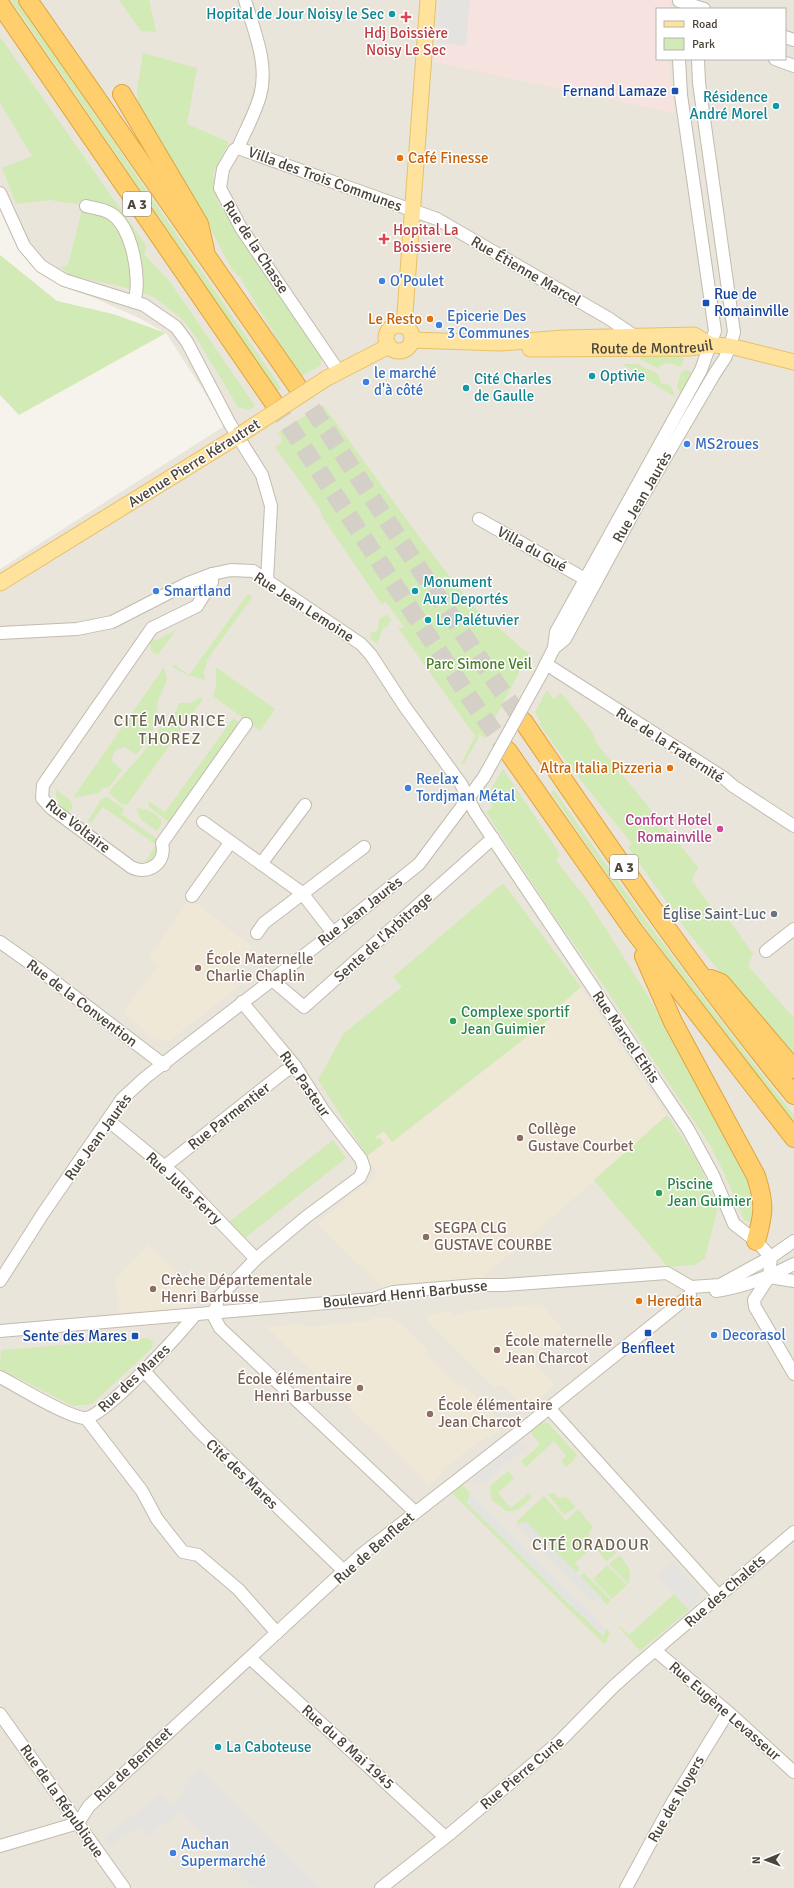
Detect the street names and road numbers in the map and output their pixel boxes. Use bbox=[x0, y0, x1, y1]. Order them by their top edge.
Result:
street label: Villa des Trois Communes bbox=[246, 143, 405, 215]
road number: A 3 bbox=[123, 192, 151, 216]
street label: Rue de la Chasse bbox=[219, 197, 293, 297]
street label: Rue Étienne Marcel bbox=[468, 231, 585, 310]
street label: Route de Montreuil bbox=[591, 336, 714, 358]
street label: Avenue Pierre Kérautret bbox=[125, 415, 263, 511]
street label: Rue Jean Jaurès bbox=[609, 448, 676, 546]
street label: Villa du Gué bbox=[494, 522, 570, 576]
street label: Rue Jean Lemoine bbox=[251, 568, 357, 646]
street label: Rue de la Fraternité bbox=[613, 703, 727, 787]
street label: Rue Voltaire bbox=[42, 795, 114, 857]
road number: A 3 bbox=[610, 855, 638, 879]
street label: Rue Jean Jaurès bbox=[314, 872, 406, 950]
street label: Sente de l'Arbitrage bbox=[330, 888, 436, 986]
street label: Rue de la Convention bbox=[23, 955, 141, 1051]
street label: Rue Marcel Ethis bbox=[589, 988, 664, 1087]
street label: Rue Pasteur bbox=[276, 1048, 335, 1121]
street label: Rue Parmentier bbox=[184, 1078, 274, 1154]
street label: Rue Jean Jaurès bbox=[61, 1090, 136, 1184]
street label: Rue Jules Ferry bbox=[142, 1148, 226, 1228]
street label: Boulevard Henri Barbusse bbox=[322, 1276, 488, 1312]
street label: Rue des Mares bbox=[94, 1340, 174, 1416]
street label: Cité des Mares bbox=[202, 1435, 282, 1513]
street label: Rue de Benfleet bbox=[330, 1508, 418, 1588]
street label: Rue des Chalets bbox=[681, 1551, 769, 1631]
street label: Rue Eugène Levasseur bbox=[665, 1658, 785, 1765]
street label: Rue du 8 Mai 1945 bbox=[298, 1701, 398, 1793]
street label: Rue de Benfleet bbox=[90, 1723, 176, 1805]
street label: Rue Pierre Curie bbox=[476, 1733, 568, 1813]
street label: Rue de la République bbox=[16, 1741, 108, 1861]
street label: Rue des Noyers bbox=[644, 1752, 708, 1846]

